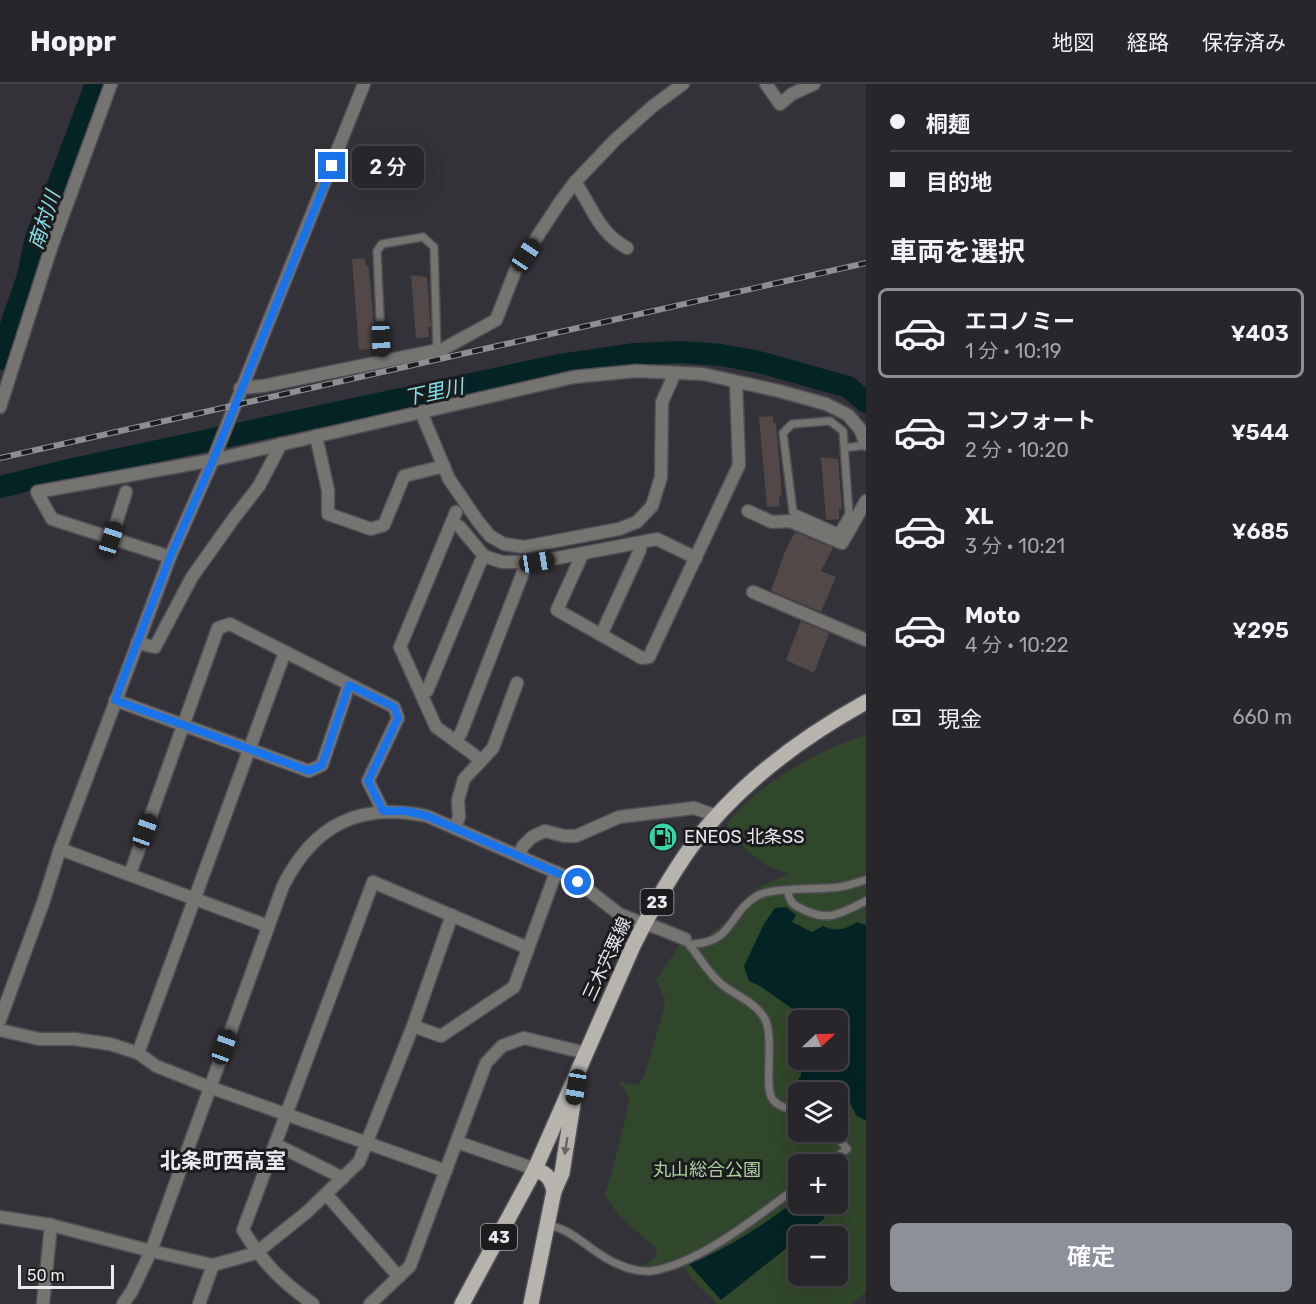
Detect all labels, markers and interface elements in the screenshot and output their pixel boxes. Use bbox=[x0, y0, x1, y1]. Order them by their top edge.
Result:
text: Hoppr bbox=[30, 25, 116, 58]
text: 地図 bbox=[1052, 30, 1094, 55]
text: 経路 bbox=[1127, 30, 1169, 55]
text: 保存済み bbox=[1202, 30, 1286, 55]
text: 桐麺 bbox=[926, 111, 970, 138]
callout: 2 分 bbox=[353, 145, 425, 187]
route end bbox=[318, 152, 345, 179]
text: 2 分 bbox=[369, 155, 407, 179]
text: 目的地 bbox=[926, 169, 992, 196]
water label: 南村川 bbox=[23, 186, 65, 252]
car bbox=[508, 235, 544, 275]
text: 車両を選択 bbox=[890, 236, 1025, 268]
icon: car bbox=[893, 306, 947, 360]
text: エコノミー bbox=[965, 308, 1075, 335]
text: ¥403 bbox=[1231, 320, 1289, 347]
car bbox=[371, 321, 391, 357]
text: 1 分 · 10:19 bbox=[965, 339, 1062, 363]
water label: 下里川 bbox=[402, 374, 468, 410]
icon: car bbox=[893, 405, 947, 459]
text: コンフォート bbox=[965, 407, 1096, 434]
text: ¥544 bbox=[1231, 419, 1289, 446]
text: 2 分 · 10:20 bbox=[965, 438, 1069, 462]
text: XL bbox=[965, 503, 993, 530]
icon: car bbox=[893, 504, 947, 558]
text: ¥685 bbox=[1232, 518, 1289, 545]
car bbox=[97, 519, 125, 559]
text: 3 分 · 10:21 bbox=[965, 534, 1065, 558]
car bbox=[518, 550, 556, 574]
text: Moto bbox=[965, 602, 1020, 629]
icon: car bbox=[893, 603, 947, 657]
text: ¥295 bbox=[1233, 617, 1289, 644]
text: 4 分 · 10:22 bbox=[965, 633, 1069, 657]
icon: cash bbox=[890, 701, 923, 734]
text: 660 m bbox=[1233, 705, 1292, 729]
text: 現金 bbox=[938, 706, 982, 733]
car bbox=[130, 811, 160, 851]
fuel station icon: ENEOS 北条SS bbox=[647, 821, 679, 853]
place label: ENEOS 北条SS bbox=[684, 826, 804, 848]
route start bbox=[564, 868, 591, 895]
road number: 23 bbox=[640, 889, 674, 915]
street label: 三木宍粟線 bbox=[578, 914, 636, 1004]
north arrow bbox=[788, 1010, 848, 1070]
map controls bbox=[788, 1010, 848, 1286]
car bbox=[209, 1027, 239, 1067]
car bbox=[564, 1068, 588, 1106]
button: layers bbox=[788, 1082, 848, 1142]
one-way arrow bbox=[562, 1136, 571, 1155]
district label: 北条町西高室 bbox=[160, 1148, 286, 1173]
button: + bbox=[788, 1154, 848, 1214]
park label: 丸山総合公園 bbox=[653, 1159, 761, 1181]
button: 確定 bbox=[890, 1223, 1292, 1292]
road number: 43 bbox=[481, 1224, 517, 1250]
button: − bbox=[788, 1226, 848, 1286]
scale bar bbox=[18, 1262, 114, 1290]
text: 50 m bbox=[27, 1266, 65, 1285]

